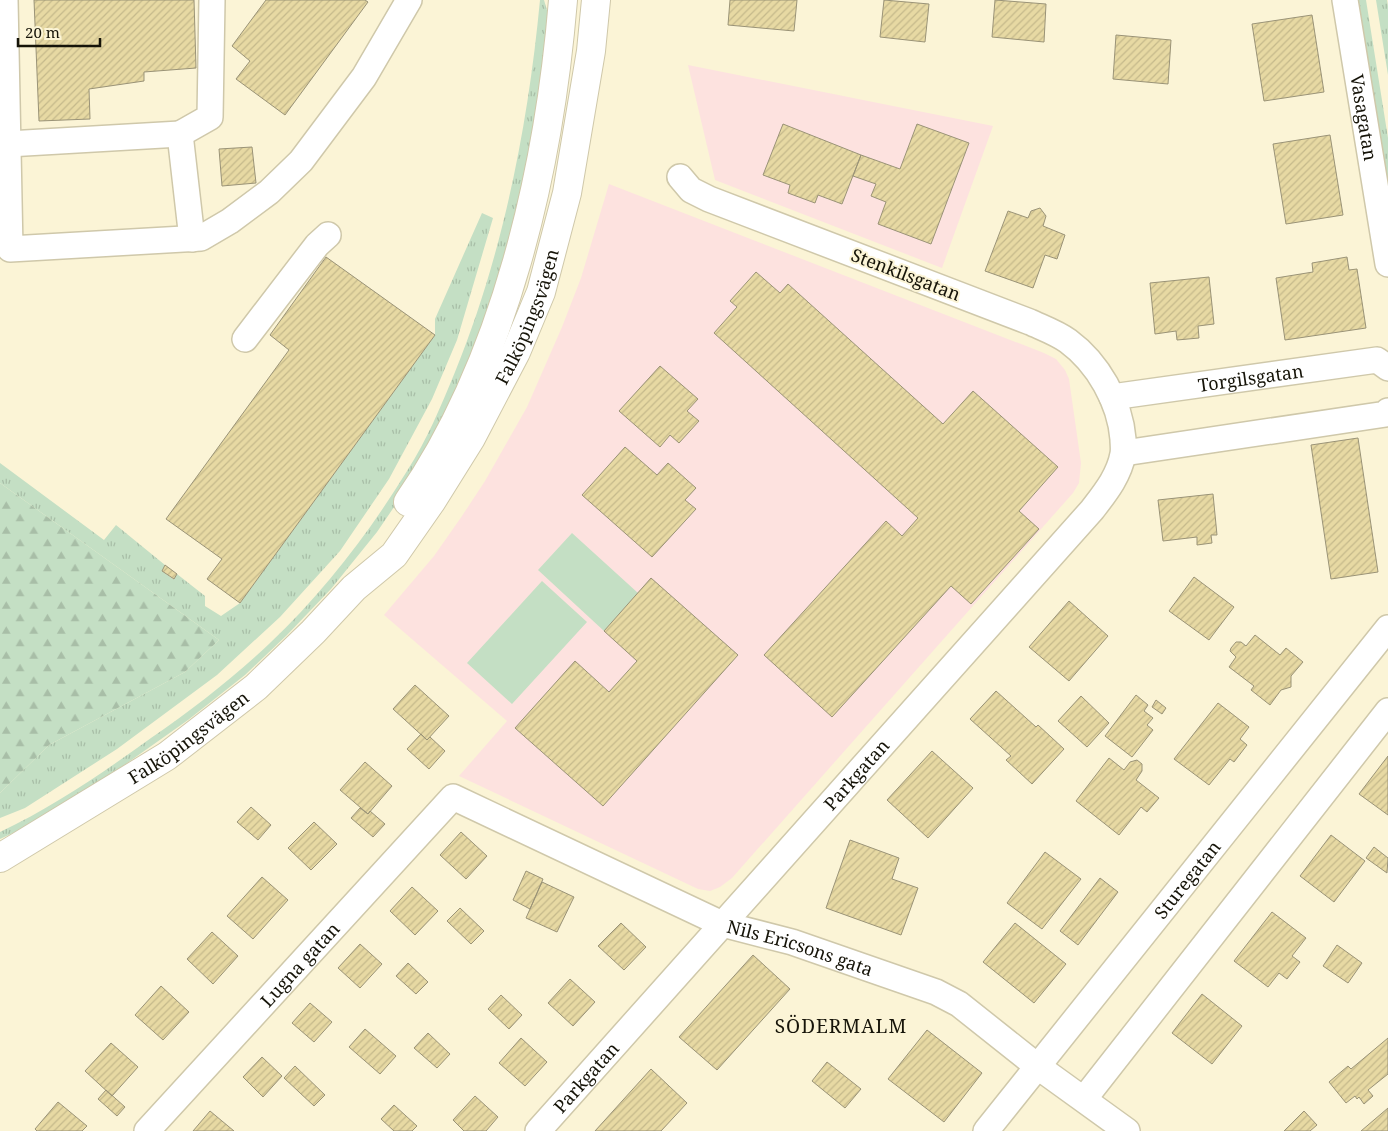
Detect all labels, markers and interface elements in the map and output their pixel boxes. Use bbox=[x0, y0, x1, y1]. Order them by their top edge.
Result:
scale bar bbox=[18, 15, 100, 47]
text: 20 m bbox=[25, 22, 60, 42]
street label: Vasagatan bbox=[1345, 72, 1383, 163]
street label: Stenkilsgatan bbox=[848, 242, 964, 306]
street label: Falköpingsvägen bbox=[489, 246, 564, 388]
street label: Torgilsgatan bbox=[1196, 358, 1305, 397]
street label: Falköpingsvägen bbox=[123, 685, 254, 789]
street label: Parkgatan bbox=[818, 733, 895, 815]
street label: Sturegatan bbox=[1148, 835, 1226, 924]
street label: Nils Ericsons gata bbox=[725, 914, 876, 981]
street label: Lugna gatan bbox=[255, 917, 345, 1012]
district label: SÖDERMALM bbox=[775, 1013, 907, 1039]
street label: Parkgatan bbox=[548, 1036, 624, 1118]

